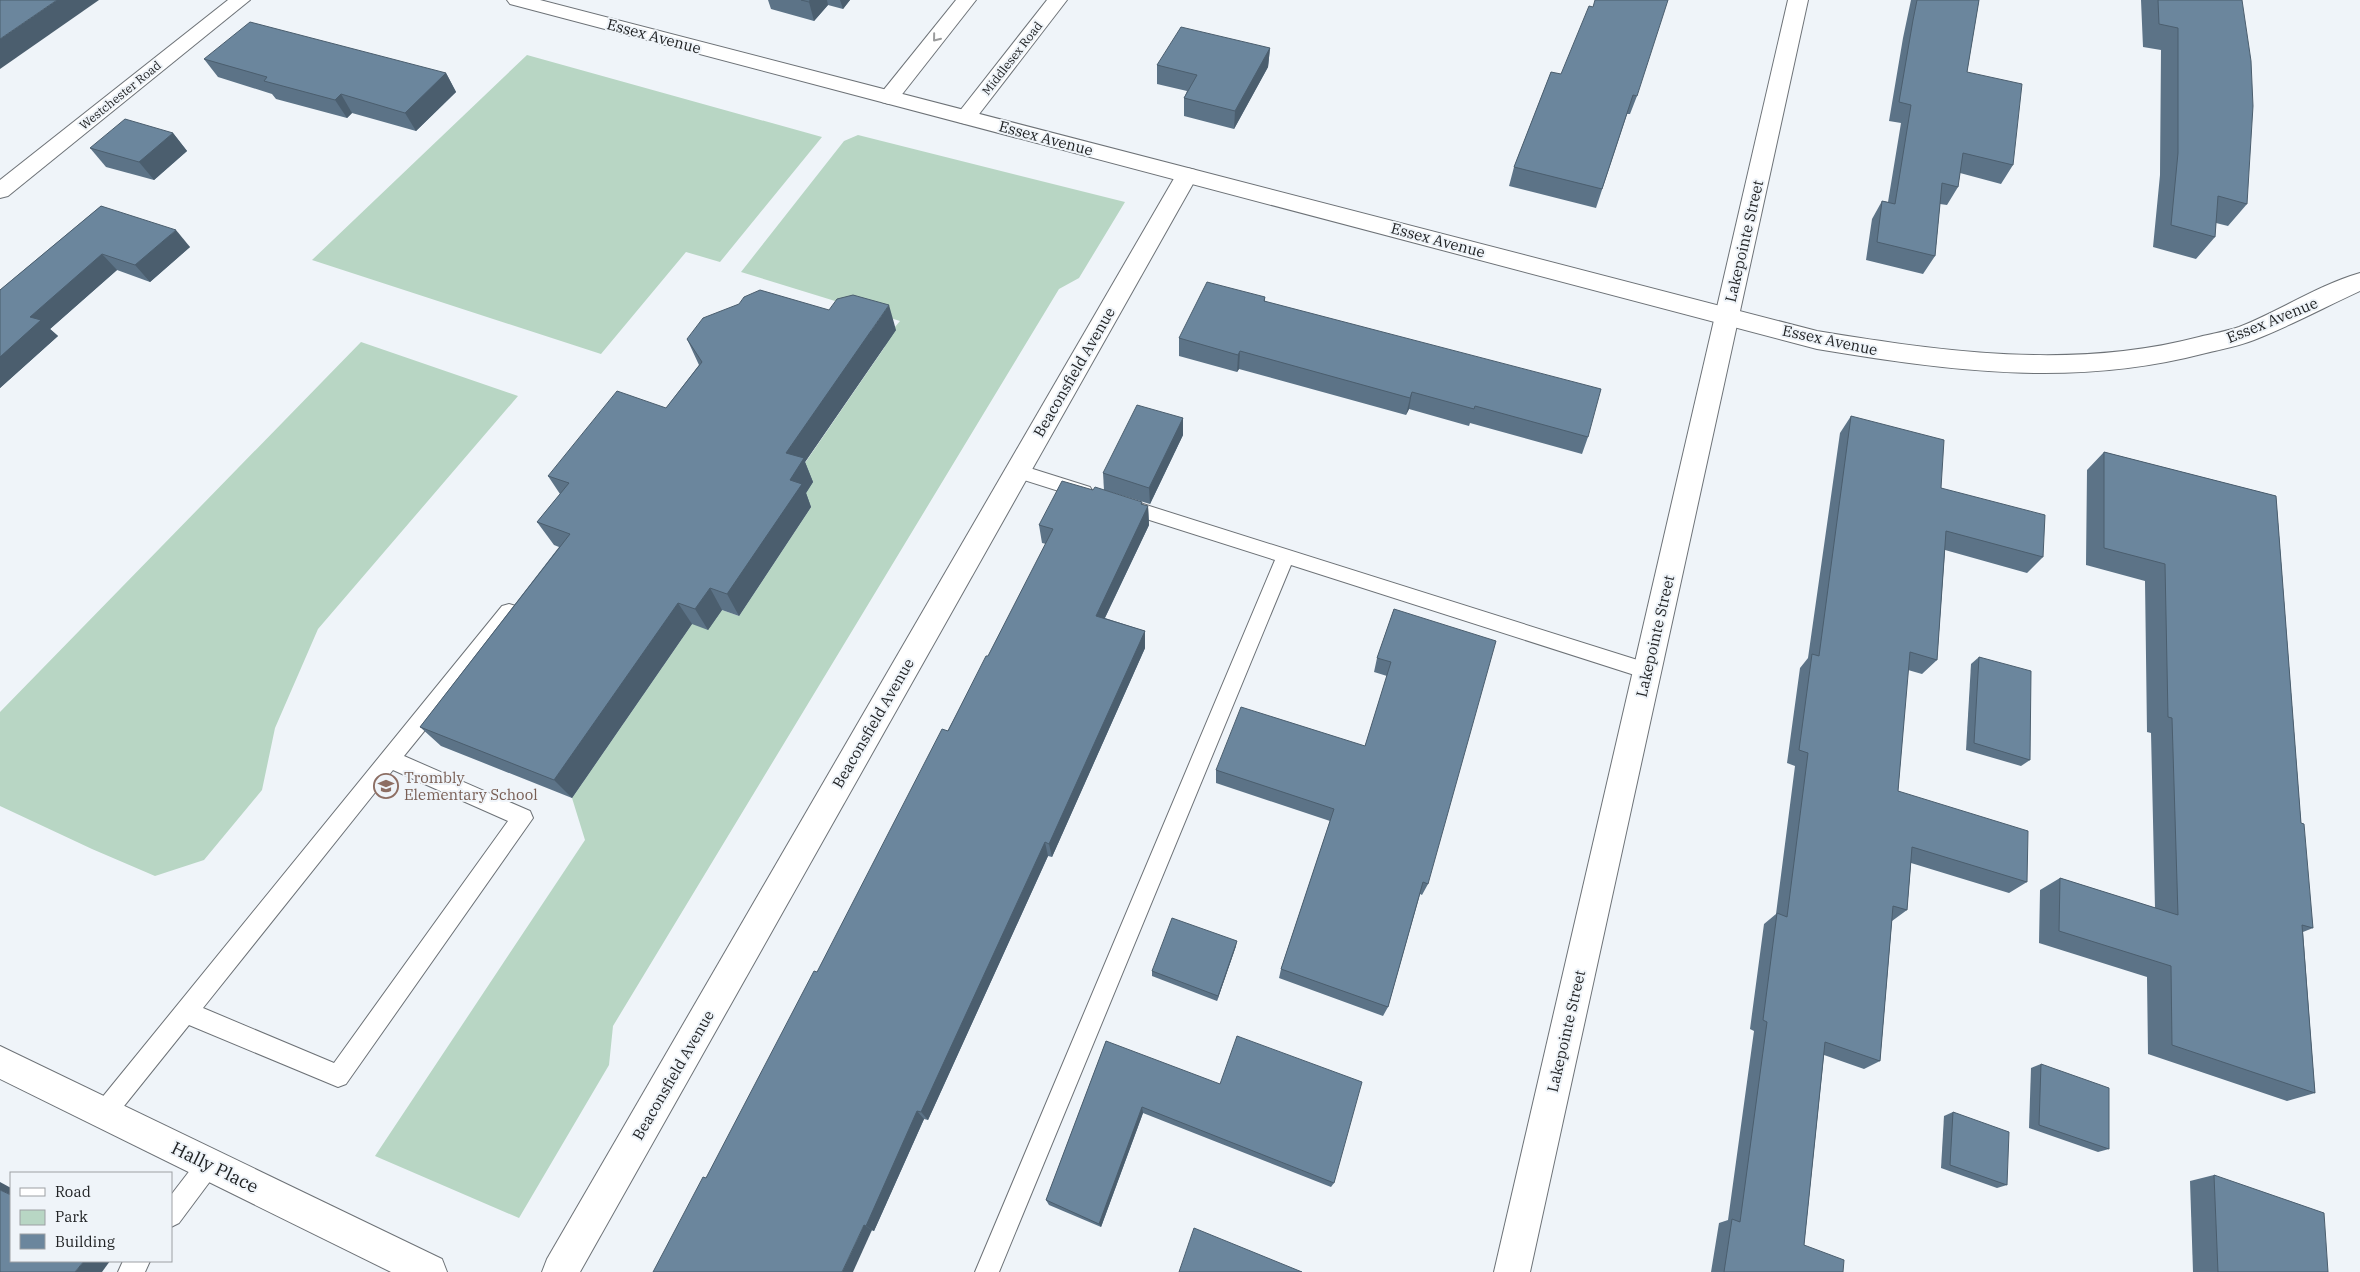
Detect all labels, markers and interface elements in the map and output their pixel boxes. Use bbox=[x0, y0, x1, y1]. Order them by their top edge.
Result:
street label: Essex Avenue bbox=[605, 14, 703, 58]
street label: Middlesex Road bbox=[979, 18, 1045, 98]
one-way arrow bbox=[933, 32, 941, 41]
street label: Westchester Road bbox=[76, 57, 164, 133]
street label: Essex Avenue bbox=[997, 116, 1095, 160]
street label: Lakepointe Street bbox=[1721, 178, 1767, 304]
street label: Essex Avenue bbox=[1389, 218, 1487, 262]
street label: Essex Avenue bbox=[2224, 293, 2320, 347]
street label: Beaconsfield Avenue bbox=[1029, 304, 1119, 440]
street label: Essex Avenue bbox=[1781, 321, 1879, 359]
street label: Lakepointe Street bbox=[1632, 573, 1678, 699]
street label: Beaconsfield Avenue bbox=[828, 655, 918, 791]
place label: Trombly Elementary School bbox=[404, 768, 538, 804]
school or university icon: Trombly Elementary School bbox=[373, 773, 399, 799]
street label: Lakepointe Street bbox=[1543, 968, 1589, 1094]
street label: Beaconsfield Avenue bbox=[628, 1007, 718, 1143]
street label: Hally Place bbox=[168, 1136, 262, 1198]
legend bbox=[10, 1172, 172, 1262]
text: Road bbox=[55, 1182, 91, 1201]
text: Park bbox=[55, 1207, 88, 1226]
text: Building bbox=[55, 1232, 115, 1251]

